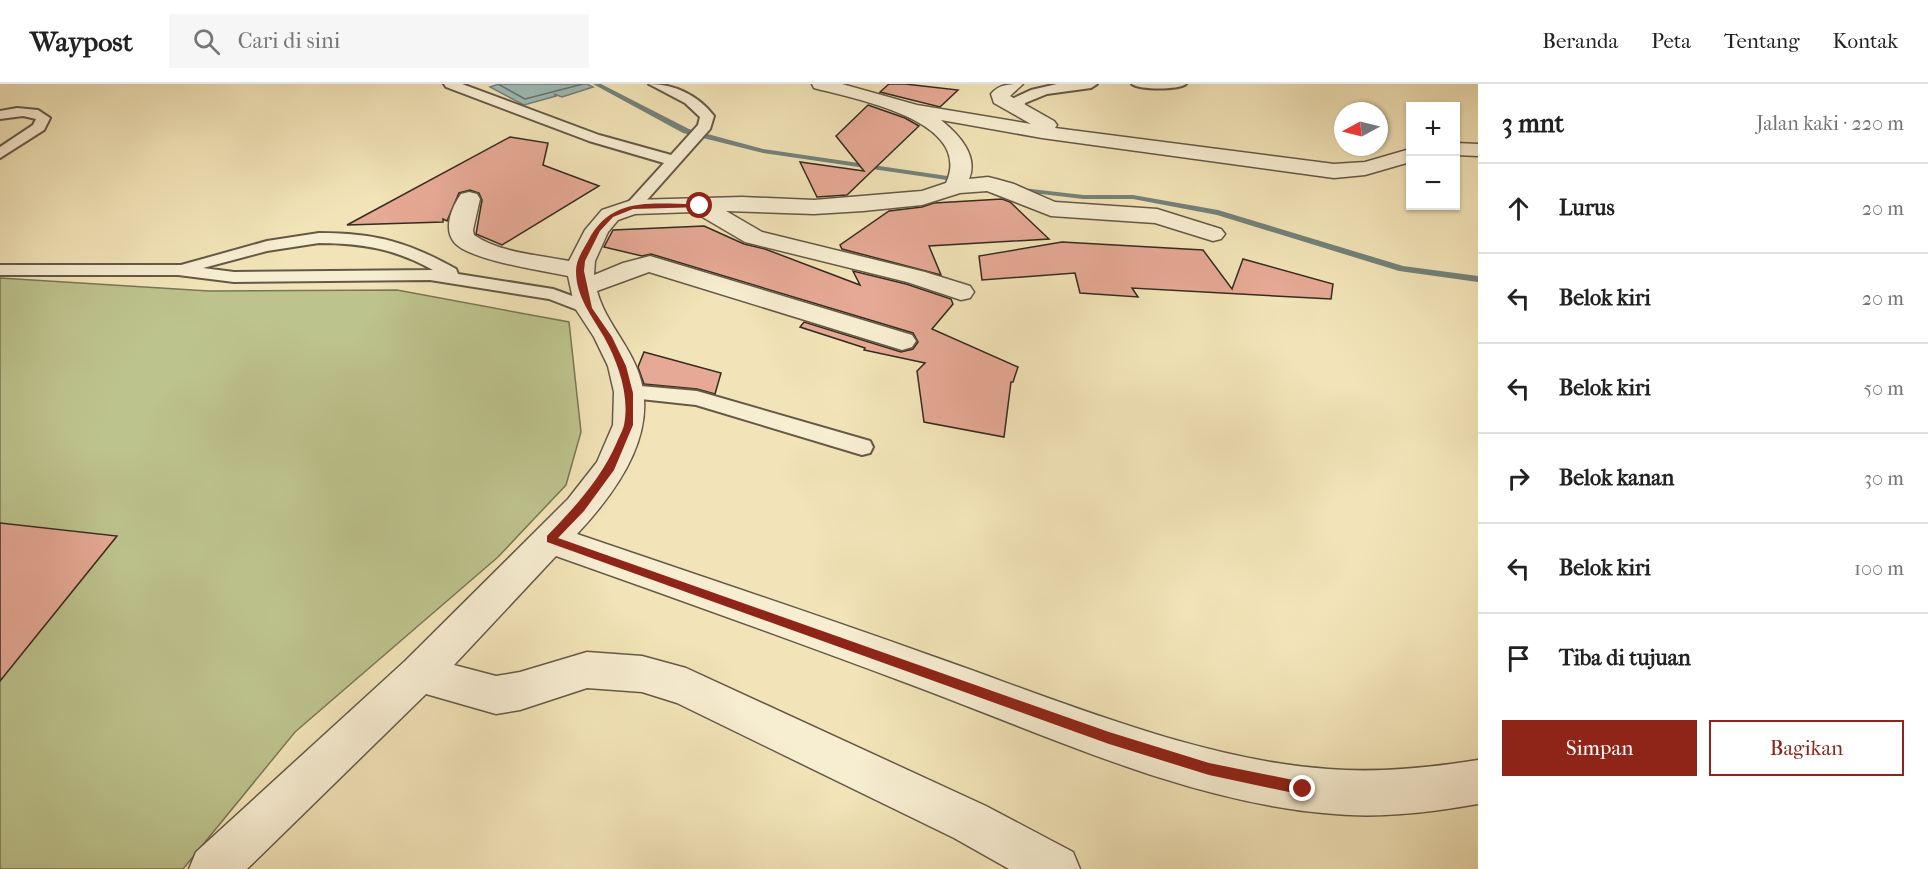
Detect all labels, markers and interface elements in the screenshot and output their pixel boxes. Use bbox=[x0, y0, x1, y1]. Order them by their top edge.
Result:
search box bbox=[169, 14, 589, 68]
text: Waypost bbox=[30, 25, 133, 58]
icon: search bbox=[190, 25, 223, 58]
text: Cari di sini bbox=[238, 28, 340, 54]
text: Beranda bbox=[1542, 29, 1618, 53]
text: Peta bbox=[1651, 29, 1691, 53]
text: Tentang bbox=[1724, 29, 1800, 53]
text: Kontak bbox=[1833, 29, 1898, 53]
north arrow bbox=[1334, 102, 1388, 156]
map controls bbox=[1406, 102, 1460, 210]
button: + bbox=[1406, 102, 1460, 156]
text: 3 mnt bbox=[1502, 108, 1564, 139]
text: Jalan kaki · 220 m bbox=[1756, 112, 1904, 135]
button: − bbox=[1406, 156, 1460, 210]
route start bbox=[686, 192, 712, 218]
icon: ahead bbox=[1502, 192, 1535, 225]
text: Lurus bbox=[1559, 195, 1615, 221]
text: 20 m bbox=[1862, 197, 1904, 220]
icon: left bbox=[1502, 282, 1535, 315]
text: Belok kiri bbox=[1559, 285, 1651, 311]
text: 20 m bbox=[1862, 287, 1904, 310]
icon: left bbox=[1502, 372, 1535, 405]
text: Belok kiri bbox=[1559, 375, 1651, 401]
text: 50 m bbox=[1863, 377, 1904, 400]
icon: right bbox=[1502, 462, 1535, 495]
text: Belok kanan bbox=[1559, 465, 1674, 491]
text: 30 m bbox=[1864, 467, 1904, 490]
icon: left bbox=[1502, 552, 1535, 585]
text: Belok kiri bbox=[1559, 555, 1651, 581]
text: 100 m bbox=[1854, 557, 1904, 580]
icon: arrive bbox=[1502, 642, 1535, 675]
text: Tiba di tujuan bbox=[1559, 645, 1691, 671]
button: Simpan bbox=[1502, 720, 1697, 776]
button: Bagikan bbox=[1709, 720, 1904, 776]
route end bbox=[1289, 775, 1315, 801]

